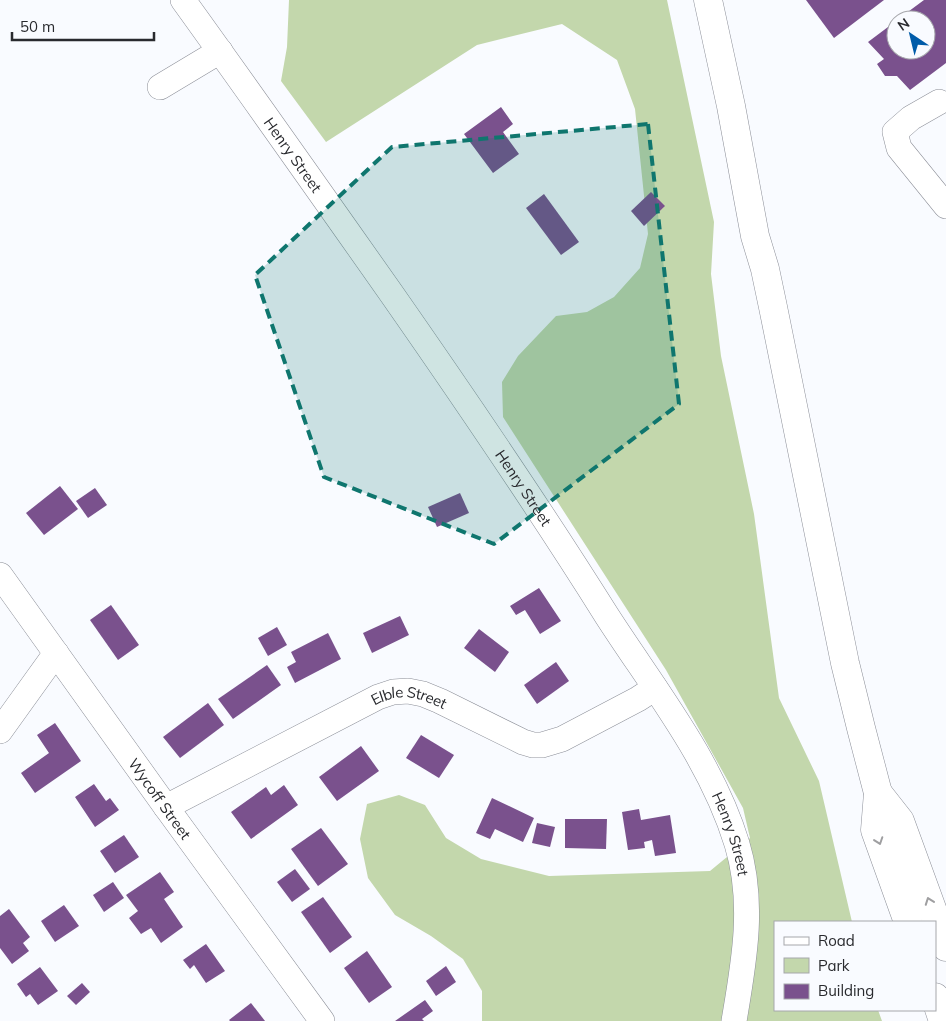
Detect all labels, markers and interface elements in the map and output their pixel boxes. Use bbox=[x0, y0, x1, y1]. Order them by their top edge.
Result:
scale bar bbox=[12, 10, 155, 42]
north arrow bbox=[886, 10, 936, 60]
text: N bbox=[894, 14, 913, 35]
text: 50 m bbox=[20, 17, 55, 36]
street label: Henry Street bbox=[260, 113, 327, 196]
street label: Henry Street bbox=[492, 446, 556, 529]
street label: Elble Street bbox=[367, 682, 450, 713]
street label: Wycoff Street bbox=[125, 754, 196, 843]
street label: Henry Street bbox=[708, 789, 753, 877]
one-way arrow bbox=[873, 837, 883, 845]
one-way arrow bbox=[925, 897, 935, 905]
legend bbox=[774, 921, 936, 1011]
text: Road bbox=[818, 931, 855, 950]
text: Park bbox=[818, 956, 850, 975]
text: Building bbox=[818, 981, 874, 1000]

